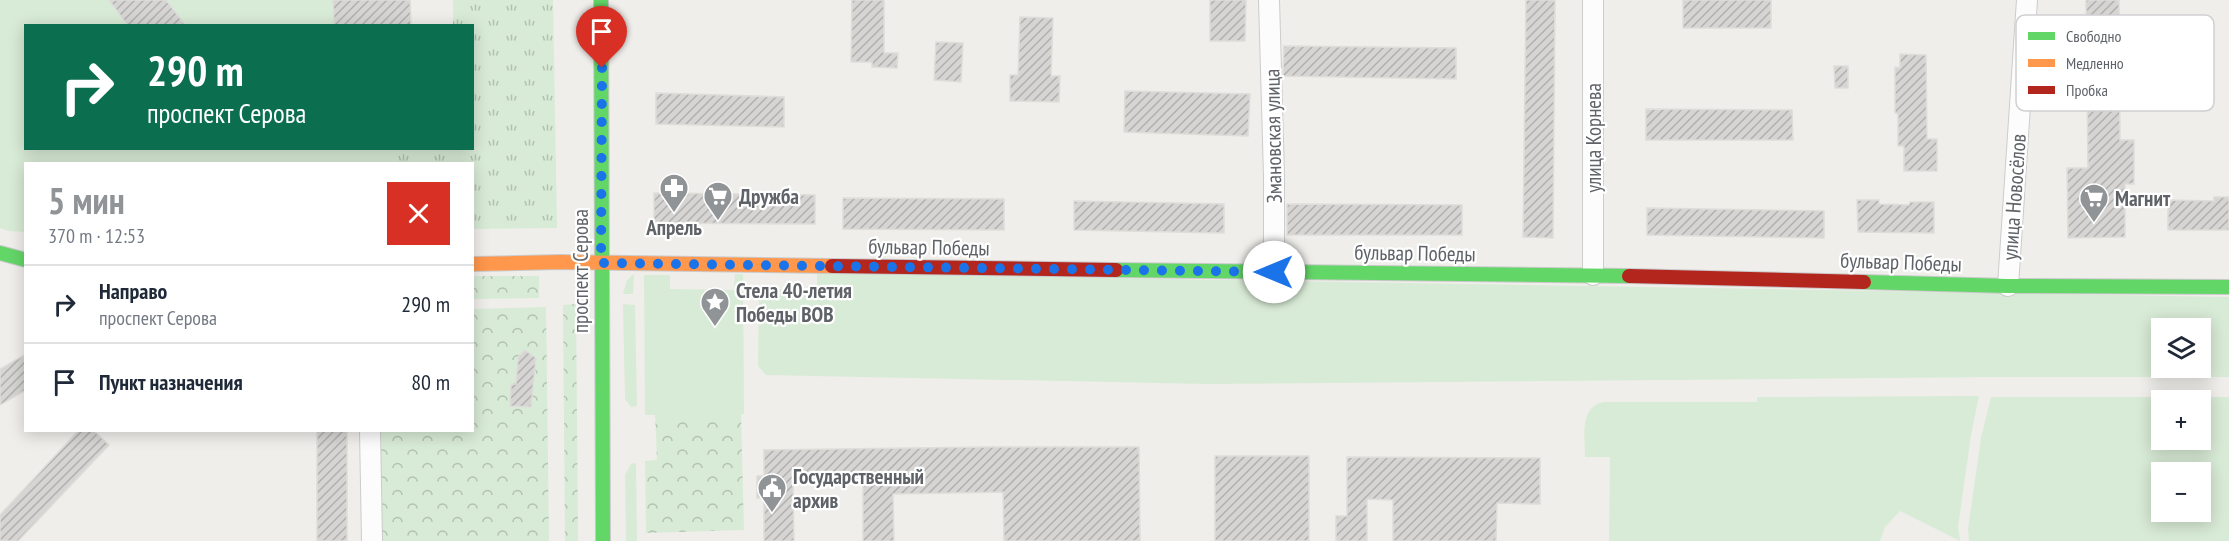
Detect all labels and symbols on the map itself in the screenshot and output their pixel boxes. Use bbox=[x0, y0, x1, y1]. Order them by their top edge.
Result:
pin bbox=[576, 6, 627, 68]
legend bbox=[2016, 15, 2214, 111]
text: Свободно bbox=[2066, 26, 2121, 46]
text: Медленно bbox=[2066, 53, 2124, 73]
street label: Змановская улица bbox=[1258, 68, 1288, 204]
text: Пробка bbox=[2066, 80, 2108, 100]
street label: улица Корнева bbox=[1580, 83, 1607, 193]
street label: улица Новосёлов bbox=[1996, 133, 2032, 261]
pharmacy icon: Апрель bbox=[658, 172, 690, 214]
supermarket icon: Дружба bbox=[702, 180, 734, 222]
supermarket icon: Магнит bbox=[2078, 182, 2110, 224]
place label: Дружба bbox=[739, 183, 799, 210]
place label: Магнит bbox=[2115, 185, 2171, 212]
street label: проспект Серова bbox=[567, 209, 594, 333]
place label: Апрель bbox=[645, 214, 702, 241]
street label: бульвар Победы bbox=[868, 232, 990, 262]
street label: бульвар Победы bbox=[1354, 238, 1476, 268]
position arrow bbox=[1242, 240, 1306, 304]
street label: бульвар Победы bbox=[1840, 246, 1962, 278]
place label: Стела 40-летия Победы ВОВ bbox=[736, 277, 852, 328]
place icon: Стела 40-летия Победы ВОВ bbox=[699, 286, 731, 328]
place label: Государственный архив bbox=[793, 463, 924, 514]
public building icon: Государственный архив bbox=[756, 472, 788, 514]

